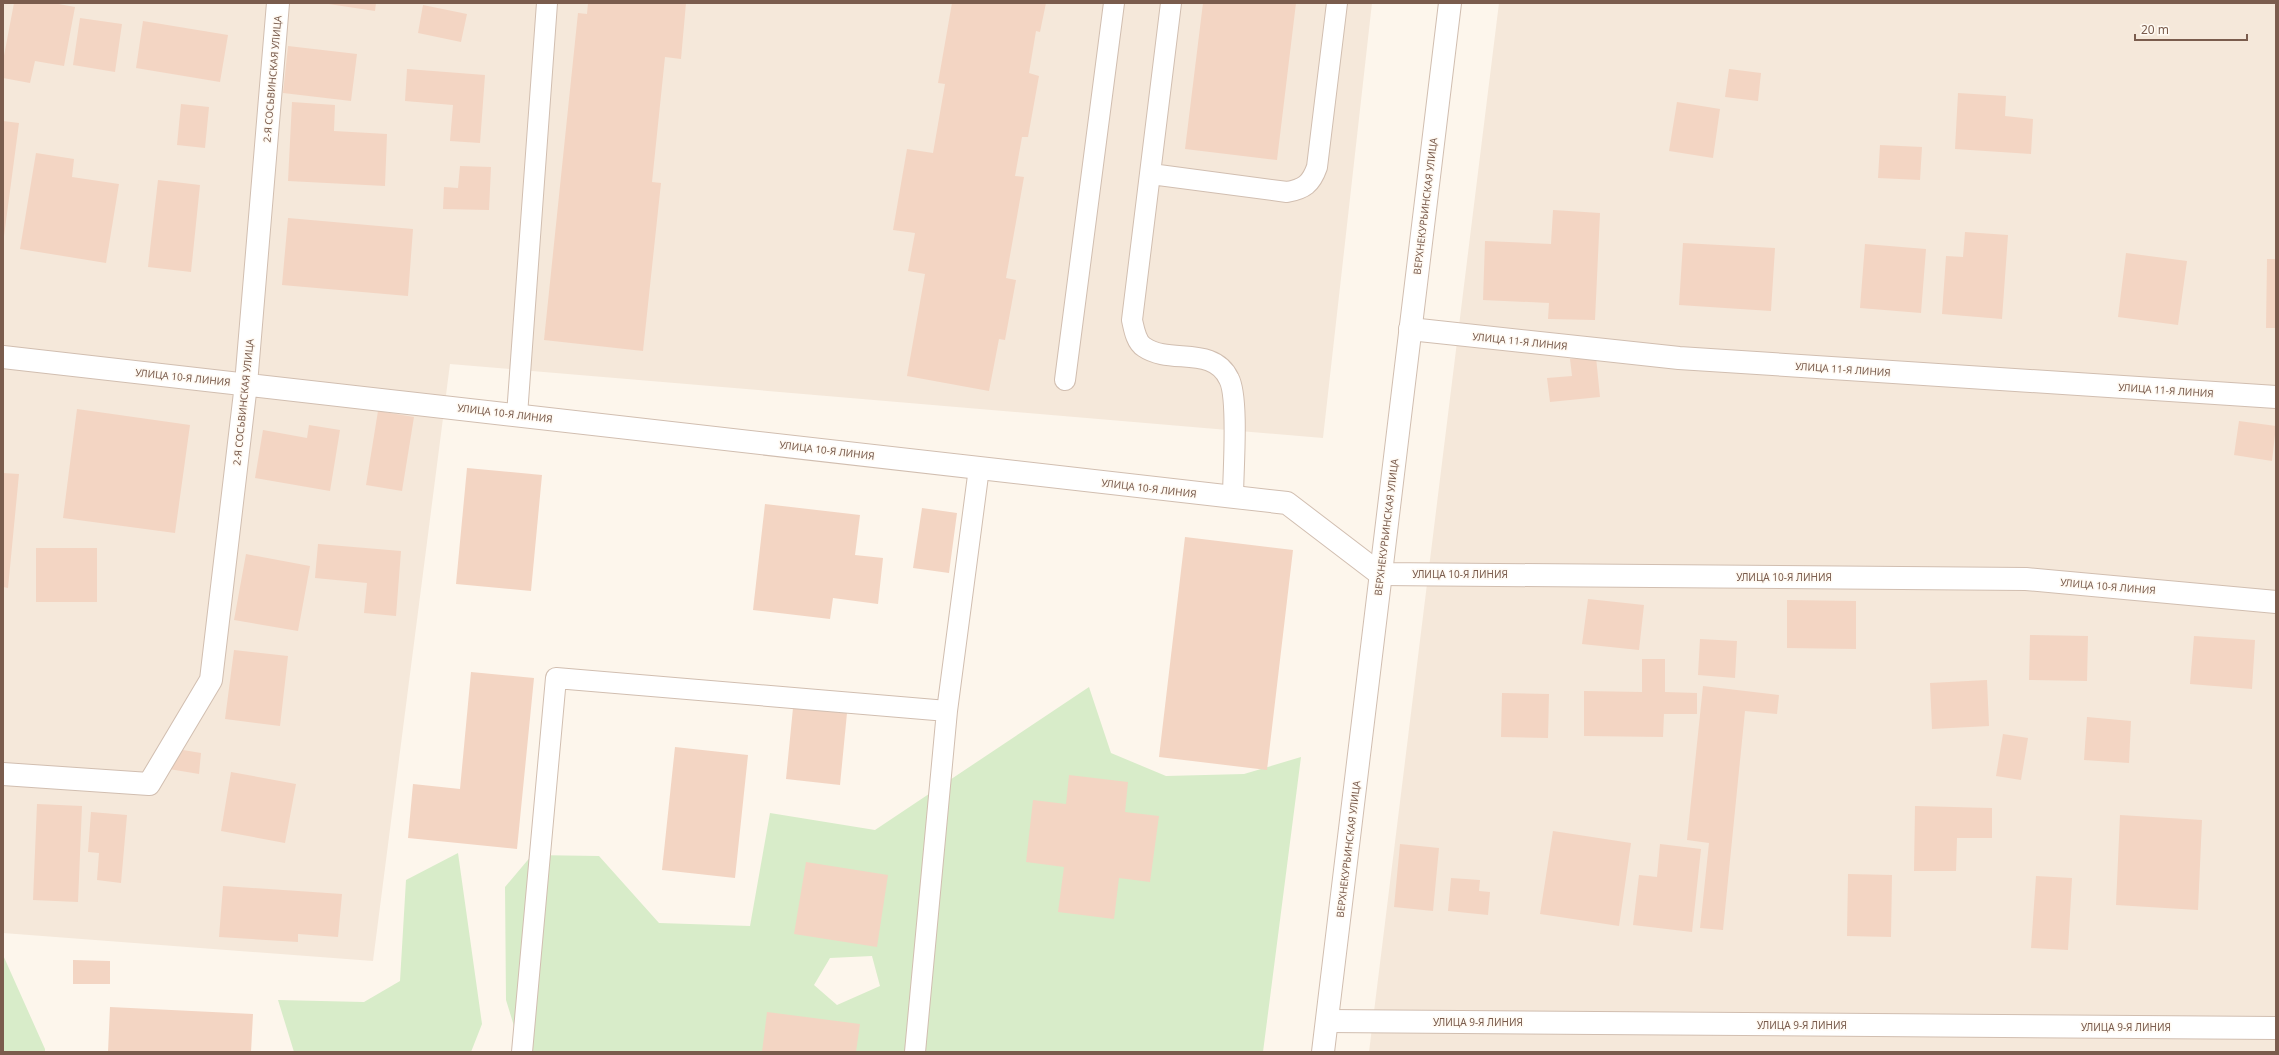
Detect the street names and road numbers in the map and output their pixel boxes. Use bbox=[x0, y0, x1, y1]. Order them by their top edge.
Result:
street label: 2-Я СОСЬВИНСКАЯ УЛИЦА bbox=[259, 14, 285, 143]
street label: ВЕРХНЕКУРЬИНСКАЯ УЛИЦА bbox=[1410, 136, 1440, 275]
street label: УЛИЦА 11-Я ЛИНИЯ bbox=[1472, 329, 1568, 353]
street label: 2-Я СОСЬВИНСКАЯ УЛИЦА bbox=[229, 337, 257, 466]
street label: УЛИЦА 11-Я ЛИНИЯ bbox=[1795, 359, 1891, 379]
street label: УЛИЦА 10-Я ЛИНИЯ bbox=[135, 365, 231, 389]
street label: УЛИЦА 11-Я ЛИНИЯ bbox=[2118, 380, 2214, 400]
street label: УЛИЦА 10-Я ЛИНИЯ bbox=[457, 400, 553, 426]
street label: УЛИЦА 10-Я ЛИНИЯ bbox=[779, 437, 875, 463]
street label: ВЕРХНЕКУРЬИНСКАЯ УЛИЦА bbox=[1371, 457, 1401, 596]
street label: УЛИЦА 10-Я ЛИНИЯ bbox=[1101, 475, 1197, 501]
street label: УЛИЦА 10-Я ЛИНИЯ bbox=[1412, 567, 1508, 581]
street label: УЛИЦА 10-Я ЛИНИЯ bbox=[1736, 570, 1832, 584]
street label: УЛИЦА 10-Я ЛИНИЯ bbox=[2060, 575, 2156, 597]
street label: ВЕРХНЕКУРЬИНСКАЯ УЛИЦА bbox=[1333, 779, 1363, 918]
street label: УЛИЦА 9-Я ЛИНИЯ bbox=[1433, 1015, 1523, 1029]
street label: УЛИЦА 9-Я ЛИНИЯ bbox=[1757, 1018, 1847, 1032]
street label: УЛИЦА 9-Я ЛИНИЯ bbox=[2081, 1020, 2171, 1034]

